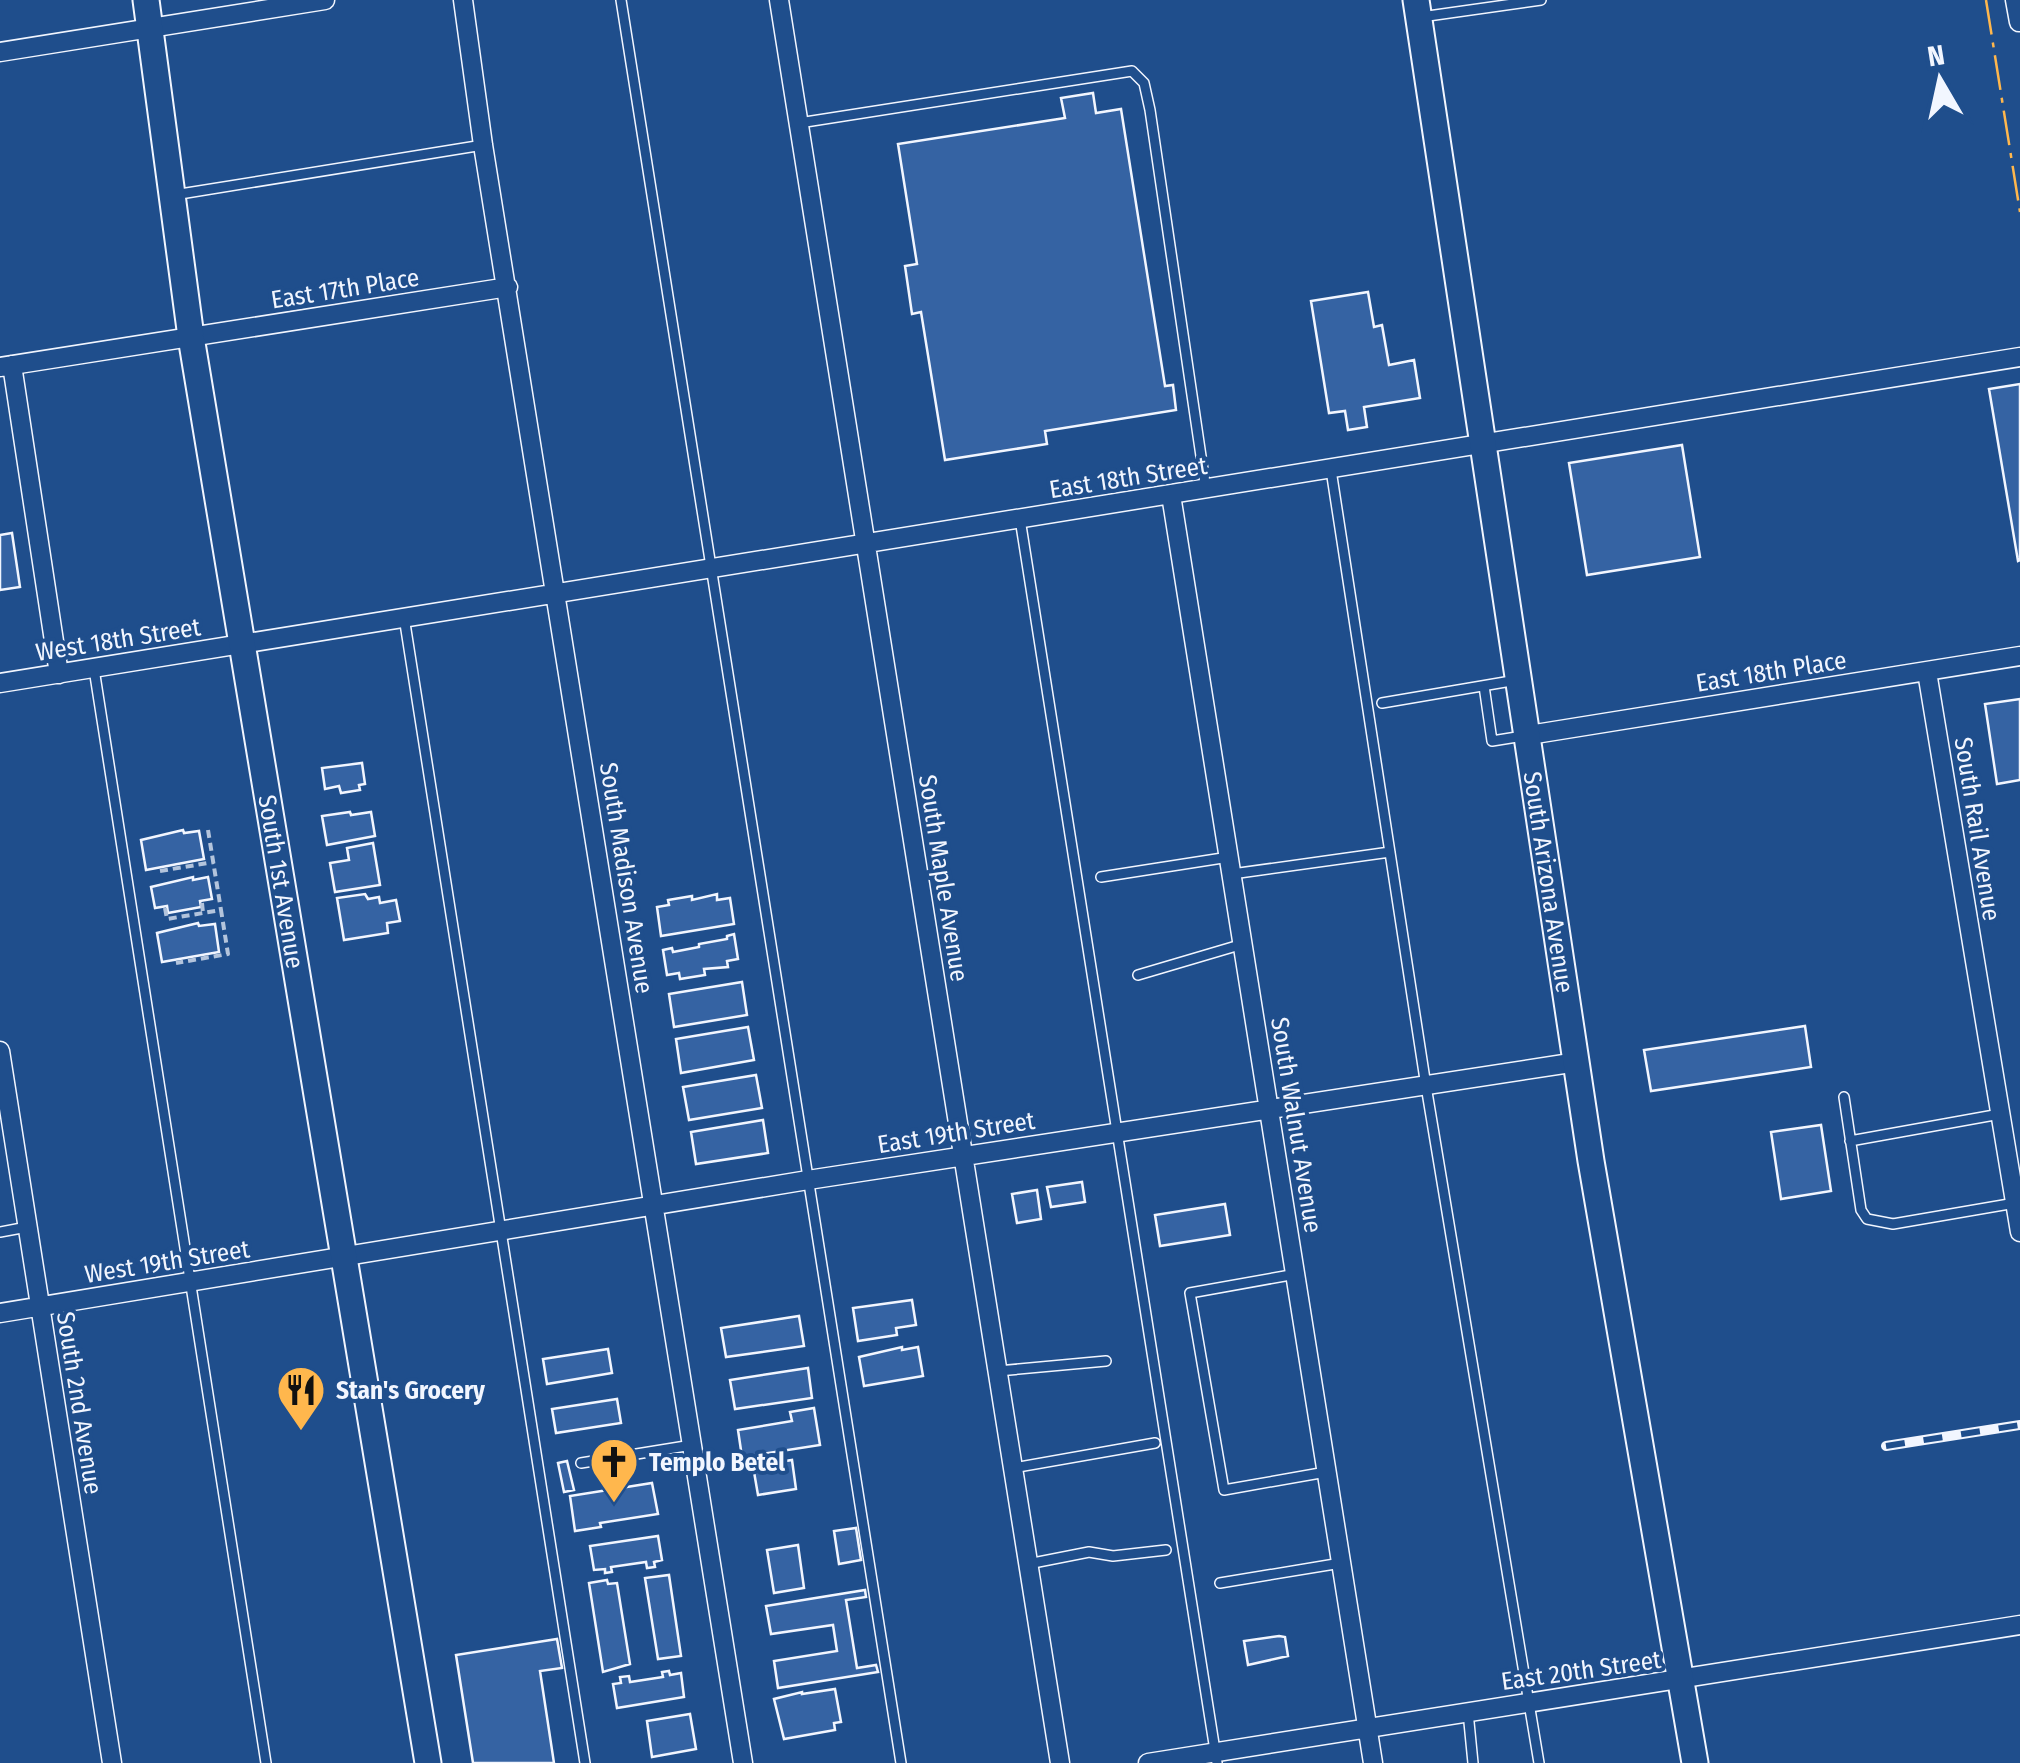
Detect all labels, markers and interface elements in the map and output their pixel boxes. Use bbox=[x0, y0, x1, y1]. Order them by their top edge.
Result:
north arrow bbox=[1890, 30, 1990, 130]
text: N bbox=[1925, 38, 1947, 73]
street label: East 17th Place bbox=[269, 262, 421, 315]
street label: East 18th Street bbox=[1047, 451, 1210, 505]
street label: West 18th Street bbox=[34, 612, 204, 668]
street label: East 18th Place bbox=[1694, 645, 1848, 699]
street label: South Rail Avenue bbox=[1948, 735, 2006, 923]
street label: South Madison Avenue bbox=[593, 760, 659, 996]
street label: South Arizona Avenue bbox=[1516, 769, 1579, 995]
street label: South Maple Avenue bbox=[912, 773, 974, 984]
street label: South 1st Avenue bbox=[251, 793, 310, 971]
street label: South Walnut Avenue bbox=[1264, 1015, 1328, 1235]
street label: East 19th Street bbox=[875, 1106, 1038, 1160]
street label: West 19th Street bbox=[83, 1234, 252, 1290]
street label: South 2nd Avenue bbox=[50, 1310, 108, 1497]
restaurant icon: Stan's Grocery bbox=[275, 1364, 327, 1432]
place label: Stan's Grocery bbox=[336, 1376, 486, 1406]
church icon: Templo Betel bbox=[588, 1436, 640, 1504]
place label: Templo Betel bbox=[649, 1448, 785, 1478]
street label: East 20th Street bbox=[1499, 1645, 1664, 1697]

